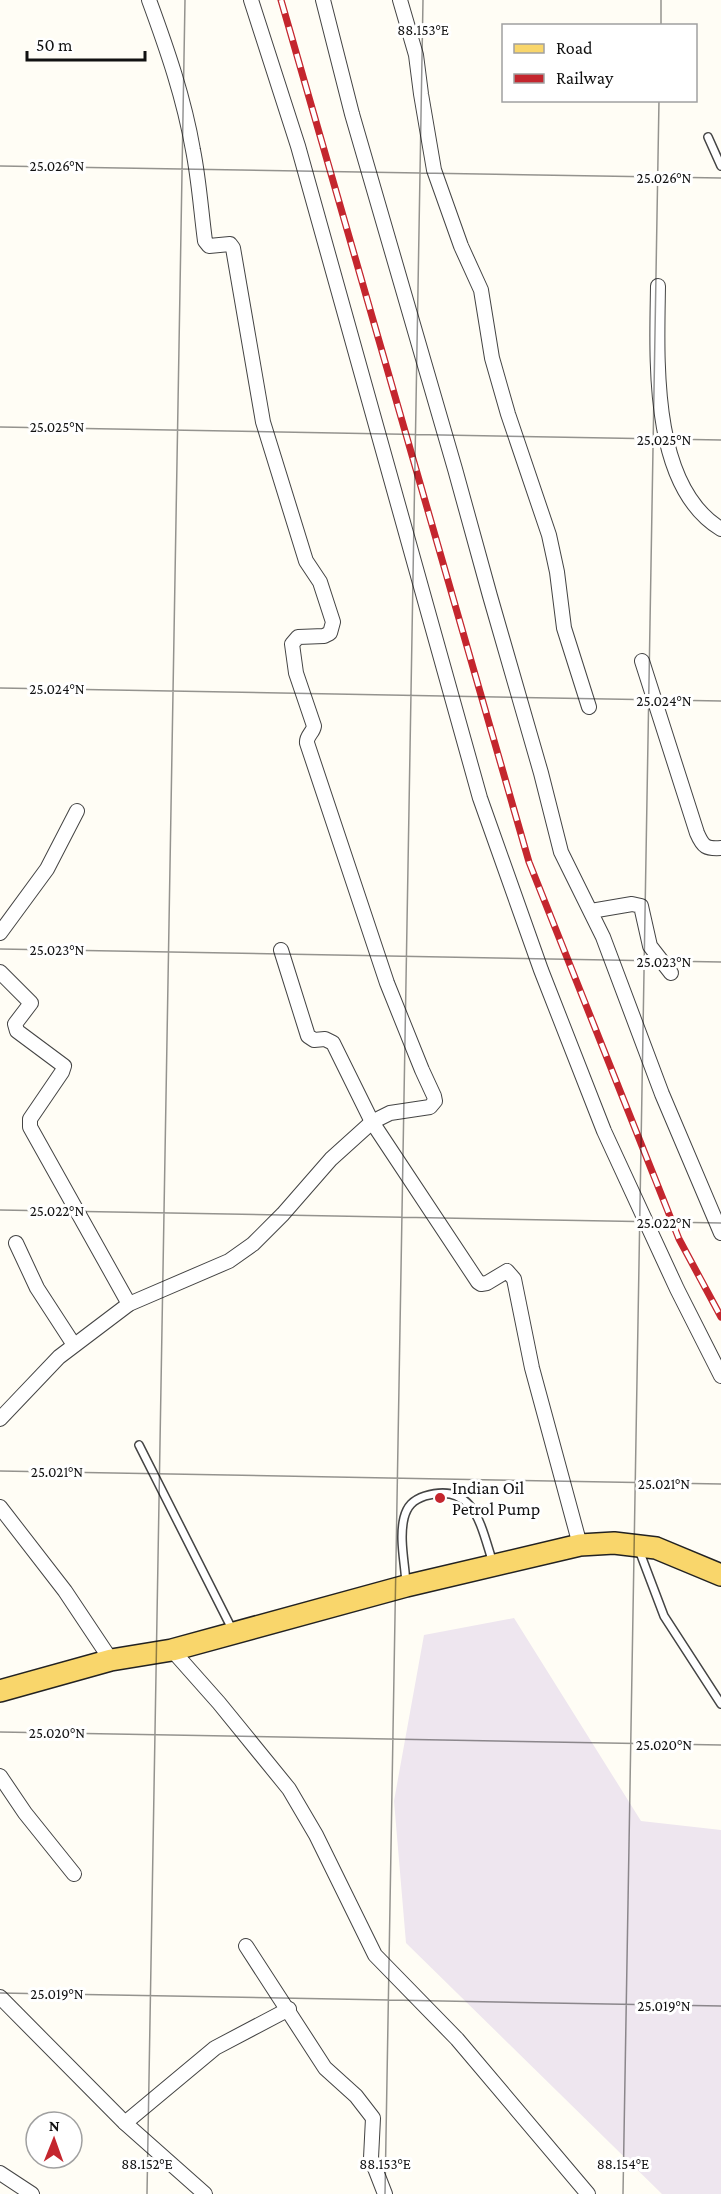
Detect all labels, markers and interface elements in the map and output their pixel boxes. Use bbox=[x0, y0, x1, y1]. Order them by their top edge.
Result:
text: 88.153°E bbox=[397, 22, 449, 38]
scale bar bbox=[27, 24, 146, 62]
legend bbox=[502, 24, 697, 102]
text: 50 m bbox=[36, 35, 73, 55]
text: Road bbox=[556, 38, 593, 58]
text: Railway bbox=[556, 68, 614, 88]
text: 25.026°N bbox=[30, 158, 85, 174]
text: 25.026°N bbox=[637, 170, 692, 186]
text: 25.025°N bbox=[30, 419, 84, 435]
text: 25.025°N bbox=[637, 432, 691, 448]
text: 25.024°N bbox=[29, 681, 85, 697]
text: 25.024°N bbox=[636, 693, 692, 709]
text: 25.023°N bbox=[30, 942, 85, 958]
text: 25.023°N bbox=[637, 954, 692, 970]
text: 25.022°N bbox=[30, 1203, 84, 1219]
text: 25.022°N bbox=[637, 1215, 691, 1231]
text: 25.021°N bbox=[31, 1464, 83, 1480]
text: 25.021°N bbox=[638, 1476, 690, 1492]
place label: Indian Oil Petrol Pump bbox=[452, 1478, 540, 1519]
marker: Indian Oil Petrol Pump bbox=[433, 1491, 447, 1505]
text: 25.020°N bbox=[29, 1725, 85, 1741]
text: 25.020°N bbox=[636, 1737, 692, 1753]
text: 25.019°N bbox=[30, 1986, 84, 2002]
text: 25.019°N bbox=[637, 1998, 691, 2014]
north arrow bbox=[24, 2110, 84, 2170]
text: N bbox=[49, 2117, 60, 2134]
text: 88.152°E bbox=[121, 2156, 173, 2172]
text: 88.153°E bbox=[359, 2156, 411, 2172]
text: 88.154°E bbox=[597, 2156, 649, 2172]

